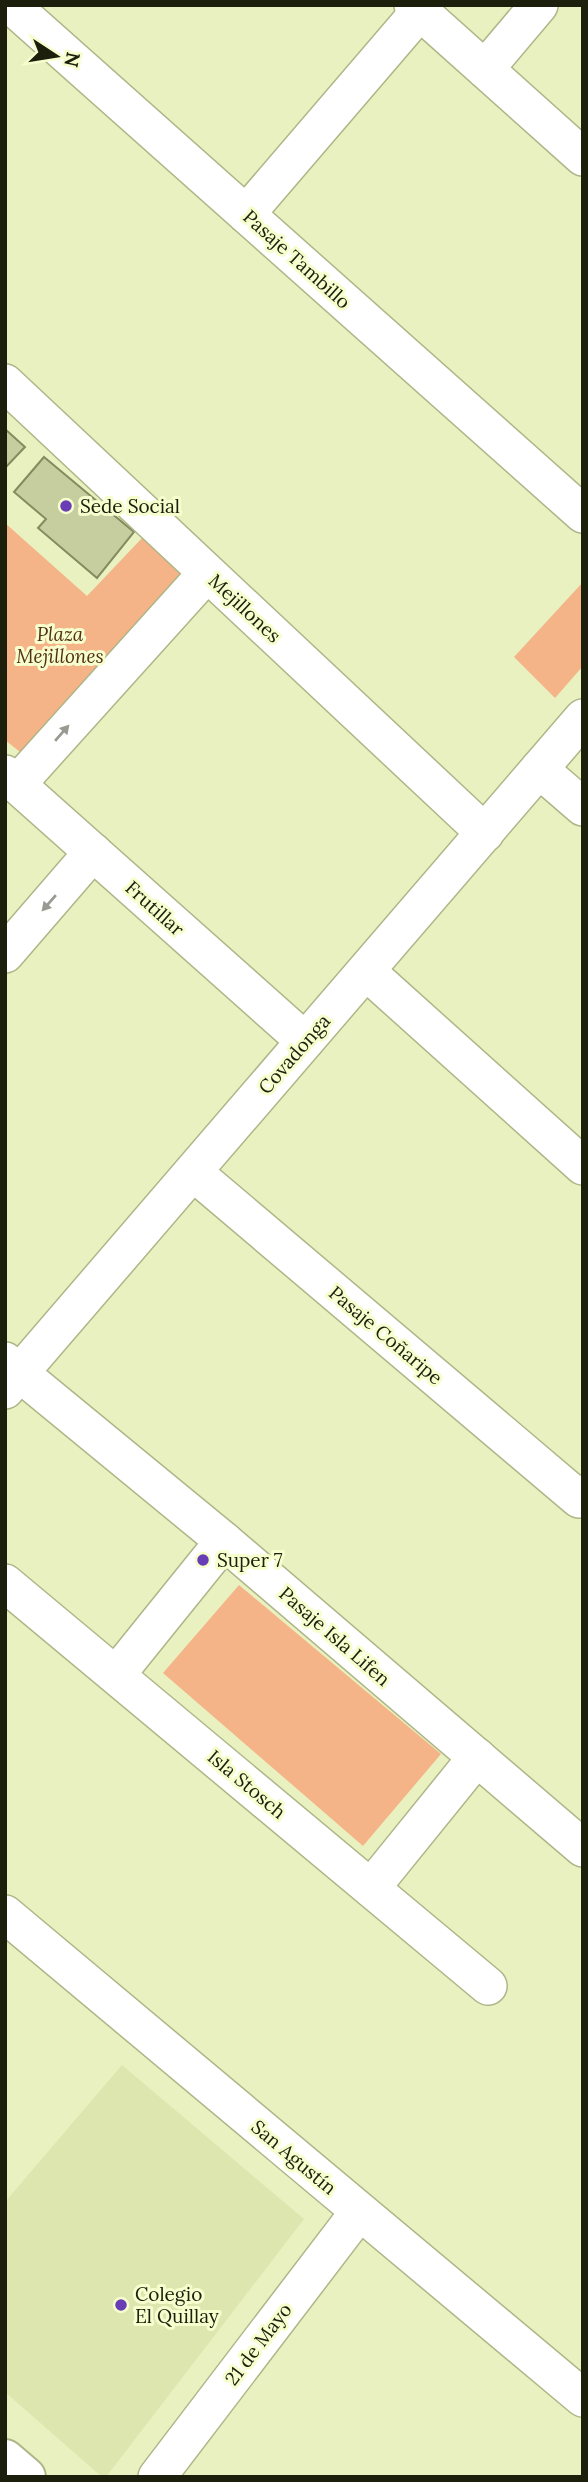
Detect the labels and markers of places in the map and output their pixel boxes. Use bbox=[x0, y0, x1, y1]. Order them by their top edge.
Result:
place label: Sede Social bbox=[80, 494, 180, 518]
marker: Sede Social bbox=[58, 498, 74, 514]
place label: Super 7 bbox=[217, 1548, 283, 1572]
marker: Super 7 bbox=[195, 1552, 211, 1568]
place label: Colegio El Quillay bbox=[135, 2282, 219, 2328]
marker: Colegio El Quillay bbox=[113, 2297, 129, 2313]

